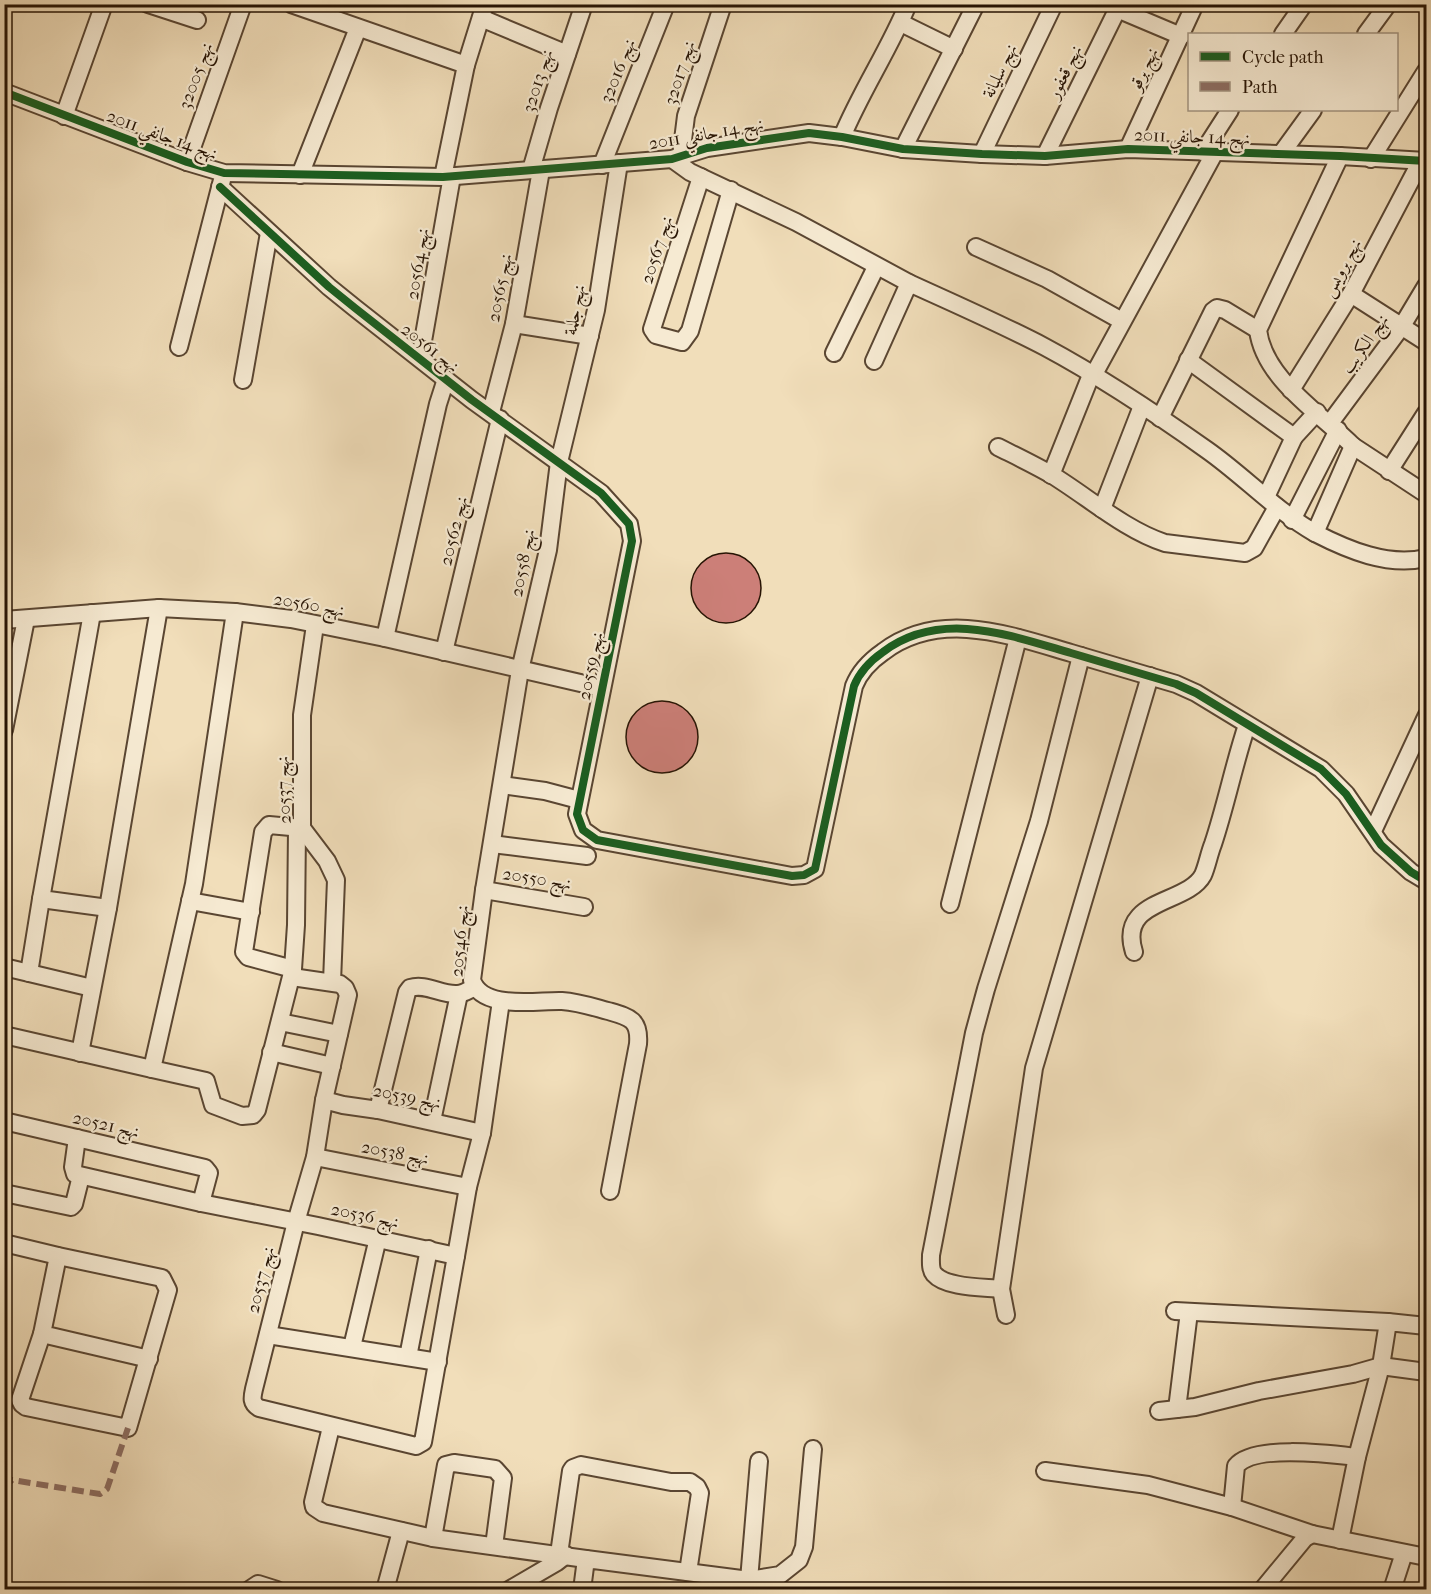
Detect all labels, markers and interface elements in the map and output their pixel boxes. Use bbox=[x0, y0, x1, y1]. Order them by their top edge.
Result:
legend bbox=[1188, 33, 1398, 111]
street label: نهج 32016 bbox=[596, 36, 645, 108]
street label: نهج 32017 bbox=[660, 38, 705, 109]
street label: نهج 32005 bbox=[174, 40, 222, 114]
street label: نهج سليانة bbox=[978, 41, 1027, 104]
street label: نهج قعفور bbox=[1042, 42, 1091, 106]
street label: نهج برقو bbox=[1124, 44, 1168, 98]
street label: نهج 32013 bbox=[518, 47, 563, 117]
text: Cycle path bbox=[1242, 47, 1323, 68]
text: Path bbox=[1242, 77, 1278, 98]
street label: نهج 14 جانفي 2011 bbox=[101, 105, 220, 171]
street label: نهج 14 جانفي 2011 bbox=[647, 114, 766, 161]
street label: نهج 14 جانفي 2011 bbox=[1133, 124, 1250, 157]
street label: نهج 20567 bbox=[636, 213, 683, 288]
street label: نهج 20564 bbox=[402, 227, 439, 302]
street label: نهج برويس bbox=[1317, 235, 1371, 303]
street label: نهج 20565 bbox=[483, 252, 522, 325]
street label: نهج جلمة bbox=[560, 283, 595, 338]
street label: نهج الكريب bbox=[1337, 310, 1397, 381]
street label: نهج 20561 bbox=[394, 319, 463, 381]
street label: نهج 20562 bbox=[435, 494, 478, 569]
street label: نهج 20558 bbox=[506, 527, 545, 600]
street label: نهج 20560 bbox=[271, 588, 346, 626]
street label: نهج 20559 bbox=[574, 630, 613, 703]
street label: نهج 20537 bbox=[272, 756, 301, 824]
street label: نهج 20550 bbox=[500, 863, 573, 900]
street label: نهج 20546 bbox=[446, 904, 479, 978]
street label: نهج 20539 bbox=[370, 1080, 443, 1119]
street label: نهج 20521 bbox=[70, 1107, 141, 1148]
street label: نهج 20538 bbox=[359, 1136, 431, 1175]
street label: نهج 20536 bbox=[328, 1199, 401, 1238]
street label: نهج 20537 bbox=[243, 1244, 284, 1317]

